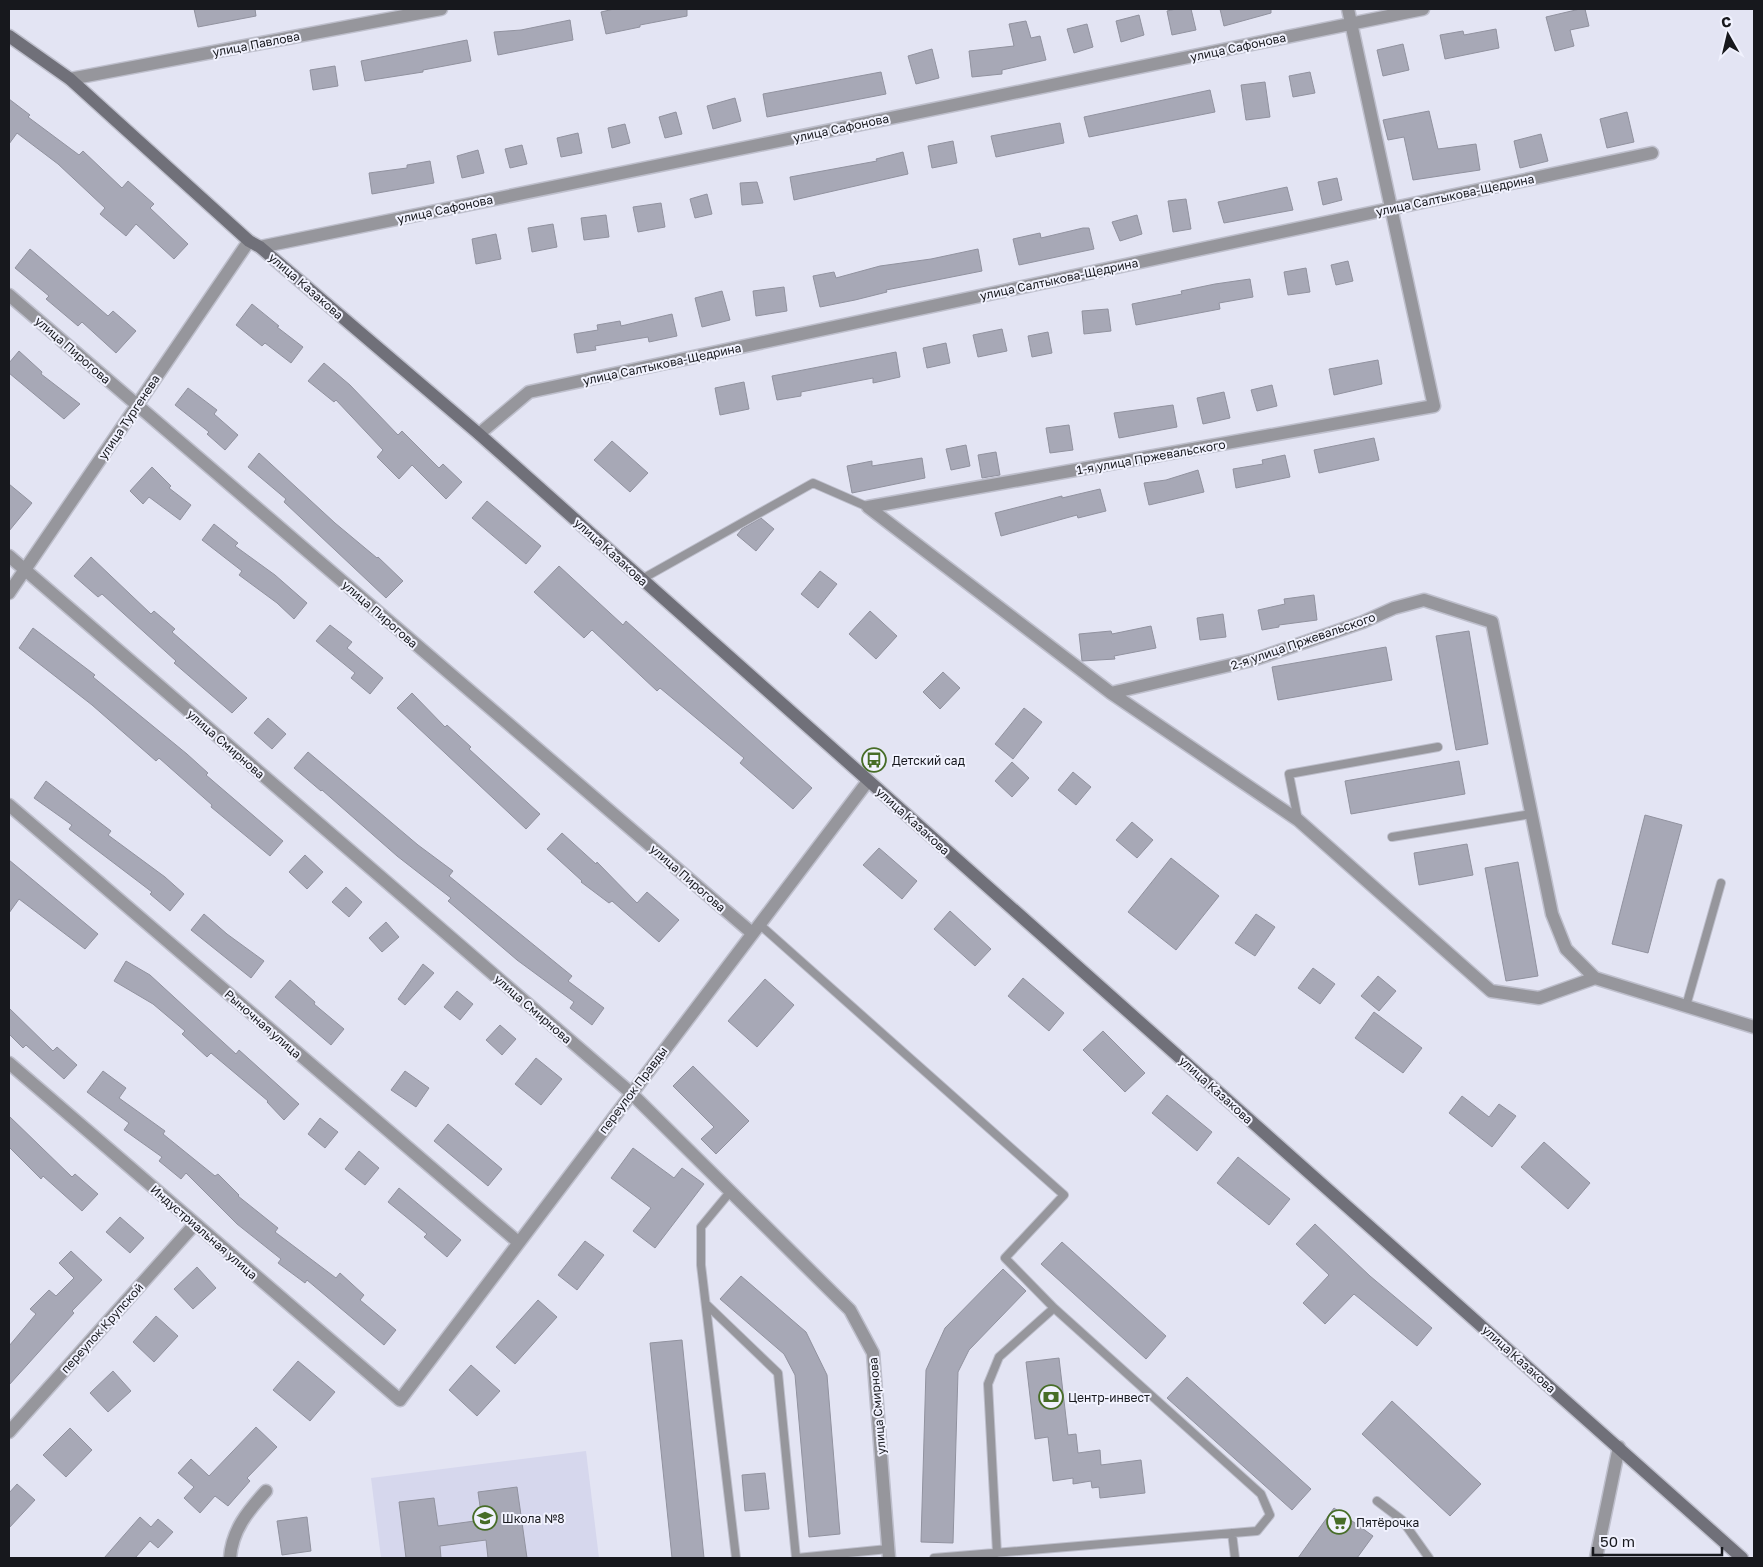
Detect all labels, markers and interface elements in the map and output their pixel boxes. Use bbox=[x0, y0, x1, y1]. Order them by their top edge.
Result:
north arrow bbox=[1703, 10, 1753, 60]
text: С bbox=[1720, 13, 1732, 31]
street label: улица Павлова bbox=[211, 28, 301, 60]
street label: улица Сафонова bbox=[1189, 30, 1287, 64]
street label: улица Сафонова bbox=[792, 111, 890, 145]
street label: улица Салтыкова-Щедрина bbox=[1374, 171, 1536, 219]
street label: улица Сафонова bbox=[396, 192, 494, 226]
street label: улица Казакова bbox=[266, 250, 346, 322]
street label: улица Салтыкова-Щедрина bbox=[978, 255, 1140, 303]
street label: улица Пирогова bbox=[32, 313, 114, 387]
street label: улица Салтыкова-Щедрина bbox=[581, 340, 743, 388]
street label: улица Тургенева bbox=[95, 372, 163, 462]
street label: 1-я улица Пржевальского bbox=[1075, 437, 1227, 477]
street label: улица Казакова bbox=[571, 515, 651, 589]
street label: улица Пирогова bbox=[339, 577, 421, 651]
street label: 2-я улица Пржевальского bbox=[1229, 609, 1377, 673]
street label: улица Смирнова bbox=[184, 706, 268, 782]
bus stop icon: Детский сад bbox=[861, 747, 887, 773]
place label: Детский сад bbox=[892, 753, 965, 768]
street label: улица Казакова bbox=[873, 784, 953, 858]
street label: улица Пирогова bbox=[647, 841, 729, 915]
street label: улица Смирнова bbox=[491, 971, 575, 1047]
street label: Рыночная улица bbox=[222, 987, 304, 1061]
street label: переулок Правды bbox=[595, 1044, 671, 1136]
street label: улица Казакова bbox=[1176, 1053, 1256, 1127]
street label: Индустриальная улица bbox=[148, 1182, 260, 1282]
street label: переулок Крупской bbox=[58, 1280, 146, 1376]
street label: улица Казакова bbox=[1479, 1322, 1559, 1396]
street label: улица Смирнова bbox=[865, 1357, 889, 1455]
bank icon: Центр-инвест bbox=[1038, 1384, 1064, 1410]
place label: Центр-инвест bbox=[1068, 1390, 1150, 1405]
school or university icon: Школа №8 bbox=[472, 1505, 498, 1531]
supermarket icon: Пятёрочка bbox=[1326, 1509, 1352, 1535]
place label: Школа №8 bbox=[502, 1511, 565, 1526]
place label: Пятёрочка bbox=[1356, 1515, 1419, 1530]
scale bar bbox=[1593, 1524, 1722, 1556]
text: 50 m bbox=[1600, 1532, 1635, 1550]

